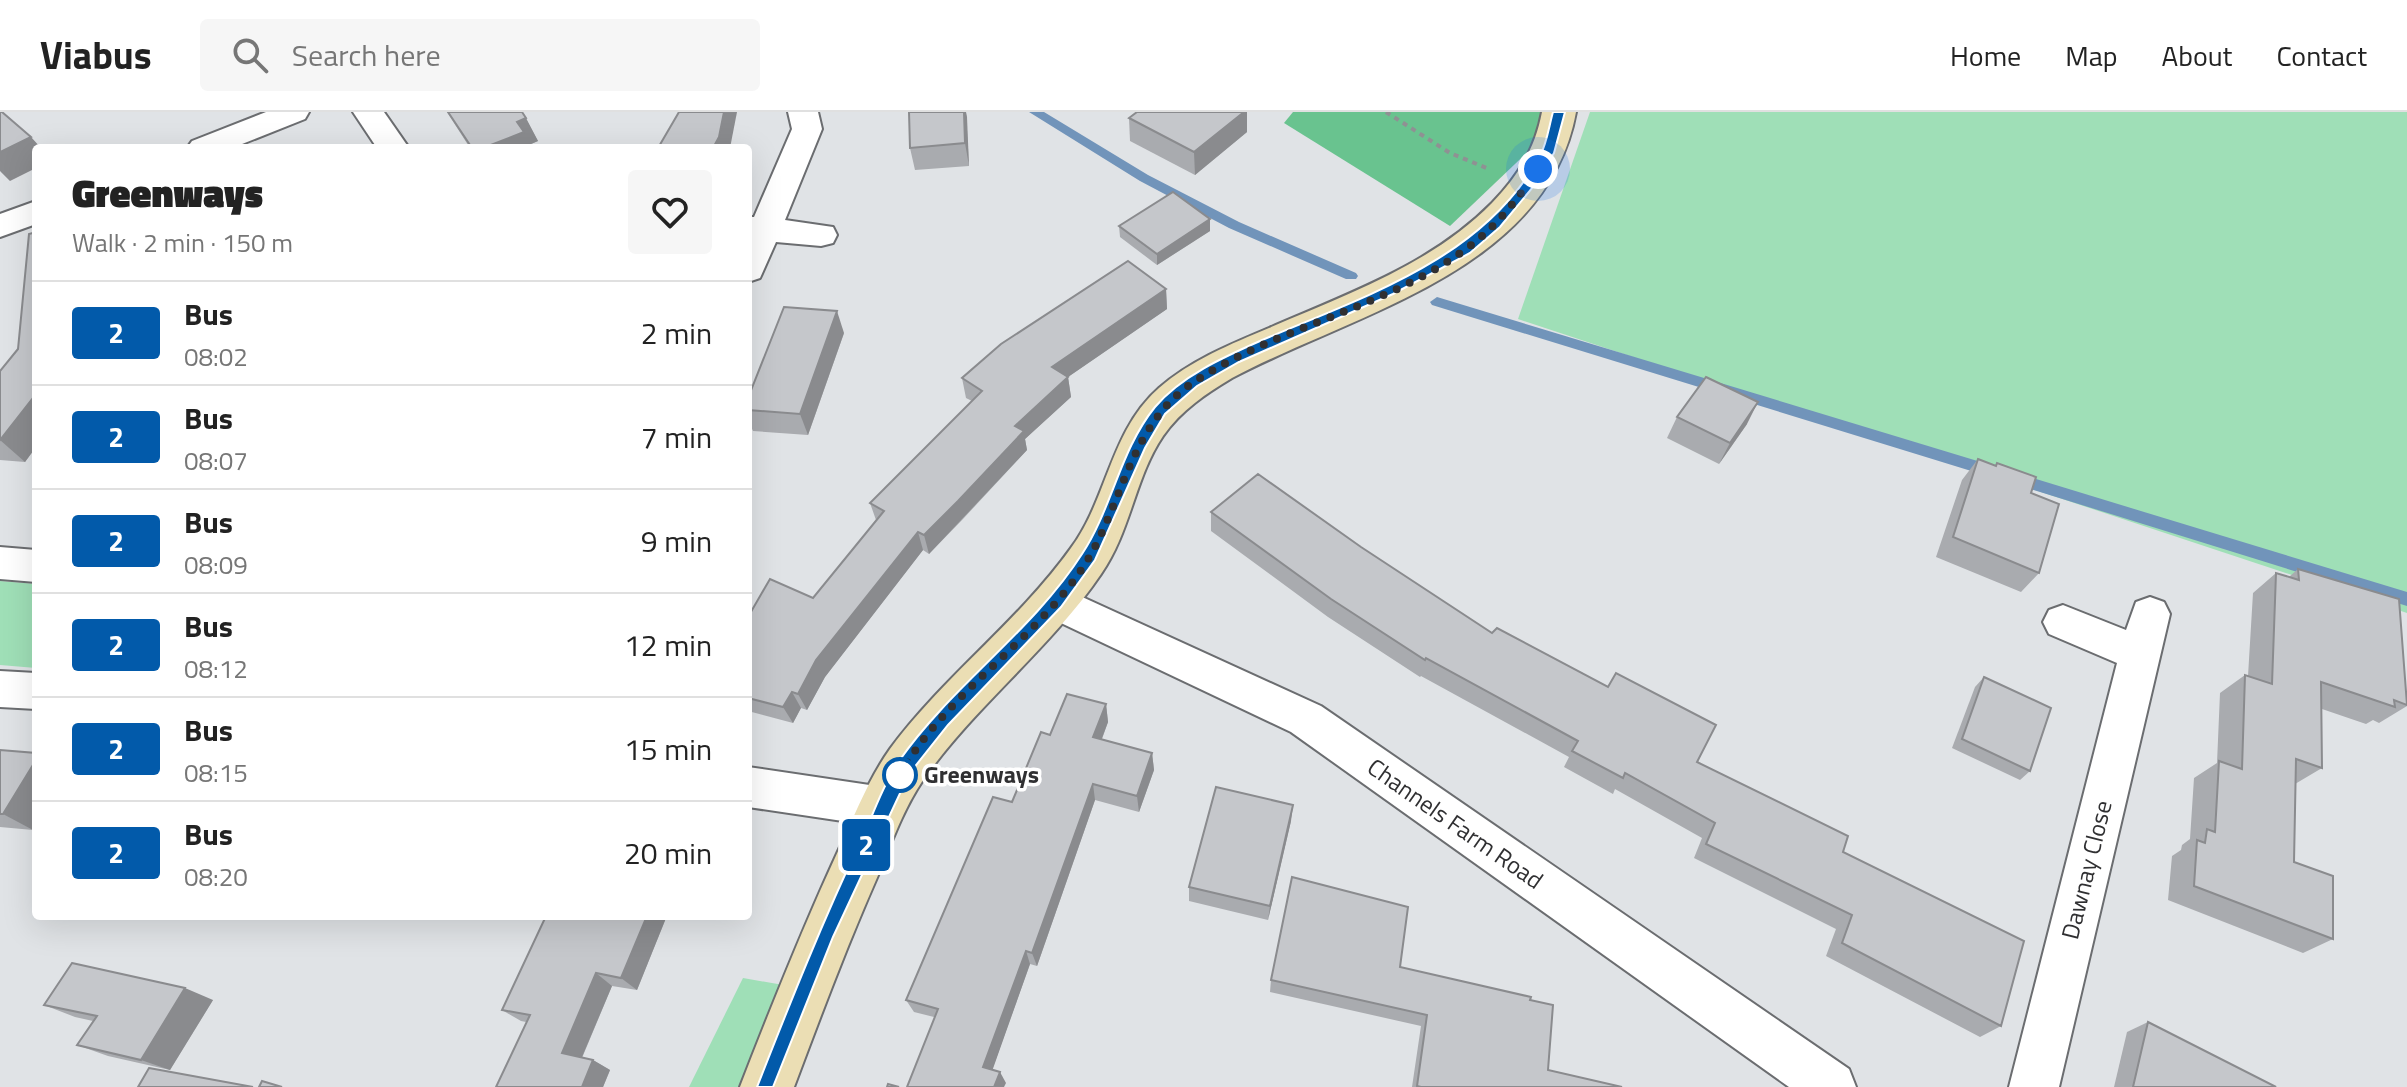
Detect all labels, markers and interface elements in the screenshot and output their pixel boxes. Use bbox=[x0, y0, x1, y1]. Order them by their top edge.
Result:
search box bbox=[200, 19, 760, 91]
text: Viabus bbox=[40, 26, 152, 84]
text: Search here bbox=[292, 32, 441, 78]
icon: search bbox=[228, 33, 272, 77]
text: Home bbox=[1950, 34, 2021, 77]
text: Map bbox=[2065, 34, 2118, 77]
text: About bbox=[2162, 34, 2232, 77]
text: Contact bbox=[2276, 34, 2367, 77]
your location bbox=[1518, 149, 1558, 189]
text: Greenways bbox=[72, 164, 263, 222]
button: heart bbox=[628, 170, 712, 254]
text: Walk · 2 min · 150 m bbox=[72, 223, 293, 262]
text: Bus bbox=[184, 291, 233, 337]
text: 2 min bbox=[641, 310, 712, 356]
text: 2 bbox=[108, 311, 124, 354]
text: 08:02 bbox=[184, 337, 248, 376]
text: Bus bbox=[184, 395, 233, 441]
text: 7 min bbox=[641, 414, 712, 460]
text: 2 bbox=[108, 415, 124, 458]
text: 08:07 bbox=[184, 441, 248, 480]
text: Bus bbox=[184, 499, 233, 545]
text: 9 min bbox=[641, 518, 712, 564]
text: 2 bbox=[108, 519, 124, 562]
text: 08:09 bbox=[184, 545, 248, 584]
text: Bus bbox=[184, 603, 233, 649]
text: 12 min bbox=[624, 622, 712, 668]
text: 2 bbox=[108, 623, 124, 666]
text: 08:12 bbox=[184, 649, 248, 688]
text: Bus bbox=[184, 707, 233, 753]
text: 15 min bbox=[624, 726, 712, 772]
text: 2 bbox=[108, 727, 124, 770]
street label: Channels Farm Road bbox=[1360, 749, 1551, 897]
text: 08:15 bbox=[184, 753, 248, 792]
place label: Greenways bbox=[924, 756, 1039, 792]
marker: Greenways bbox=[883, 758, 917, 792]
street label: Dawnay Close bbox=[2051, 797, 2121, 943]
text: Bus bbox=[184, 811, 233, 857]
line badge: 2 bbox=[840, 819, 892, 871]
text: 2 bbox=[858, 823, 874, 866]
text: 20 min bbox=[624, 830, 712, 876]
text: 2 bbox=[108, 831, 124, 874]
text: 08:20 bbox=[184, 857, 248, 896]

